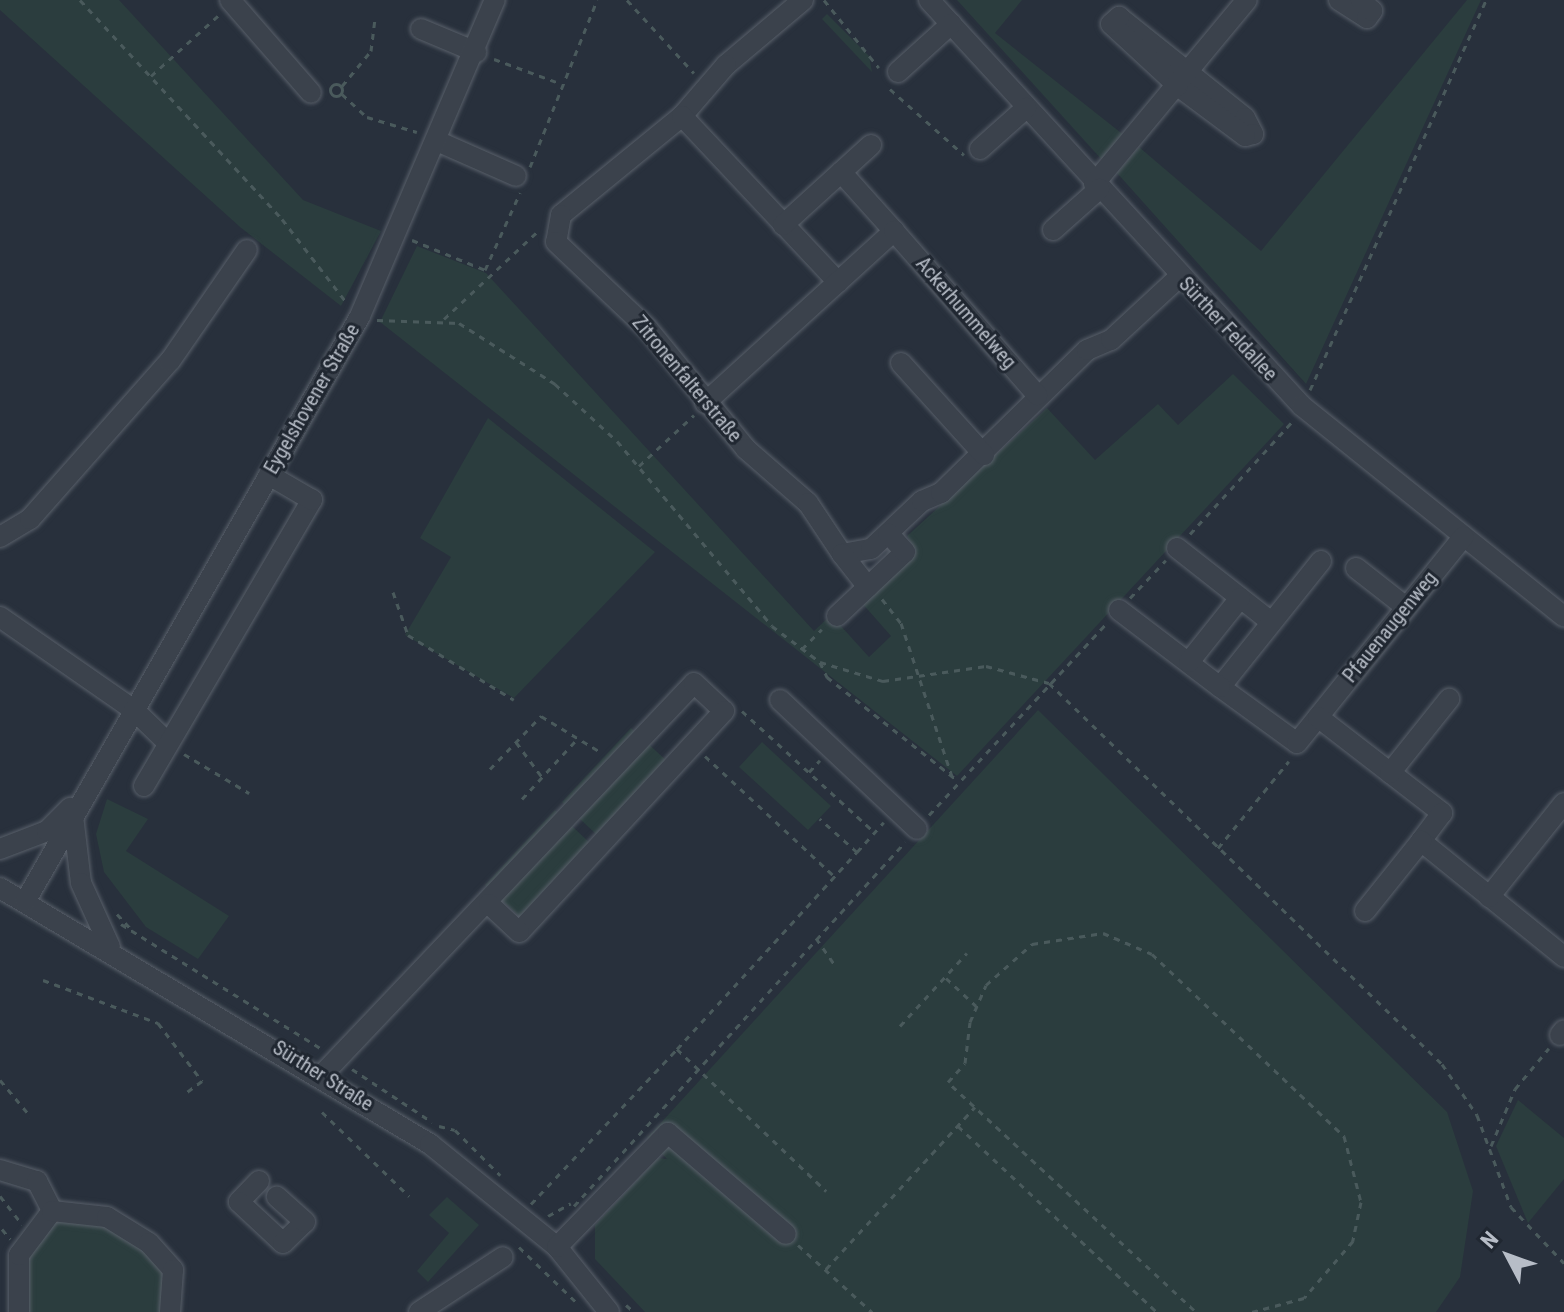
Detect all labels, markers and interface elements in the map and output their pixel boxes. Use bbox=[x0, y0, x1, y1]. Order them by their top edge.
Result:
street label: Ackerhummelweg bbox=[911, 252, 1021, 374]
street label: Sürther Feldallee bbox=[1174, 272, 1282, 386]
street label: Zitronenfalterstraße bbox=[627, 311, 747, 447]
street label: Eygelshovener Straße bbox=[259, 320, 365, 478]
street label: Pfauenaugenweg bbox=[1338, 567, 1442, 687]
street label: Sürther Straße bbox=[268, 1036, 378, 1116]
north arrow bbox=[1468, 1216, 1548, 1296]
text: N bbox=[1476, 1227, 1503, 1253]

